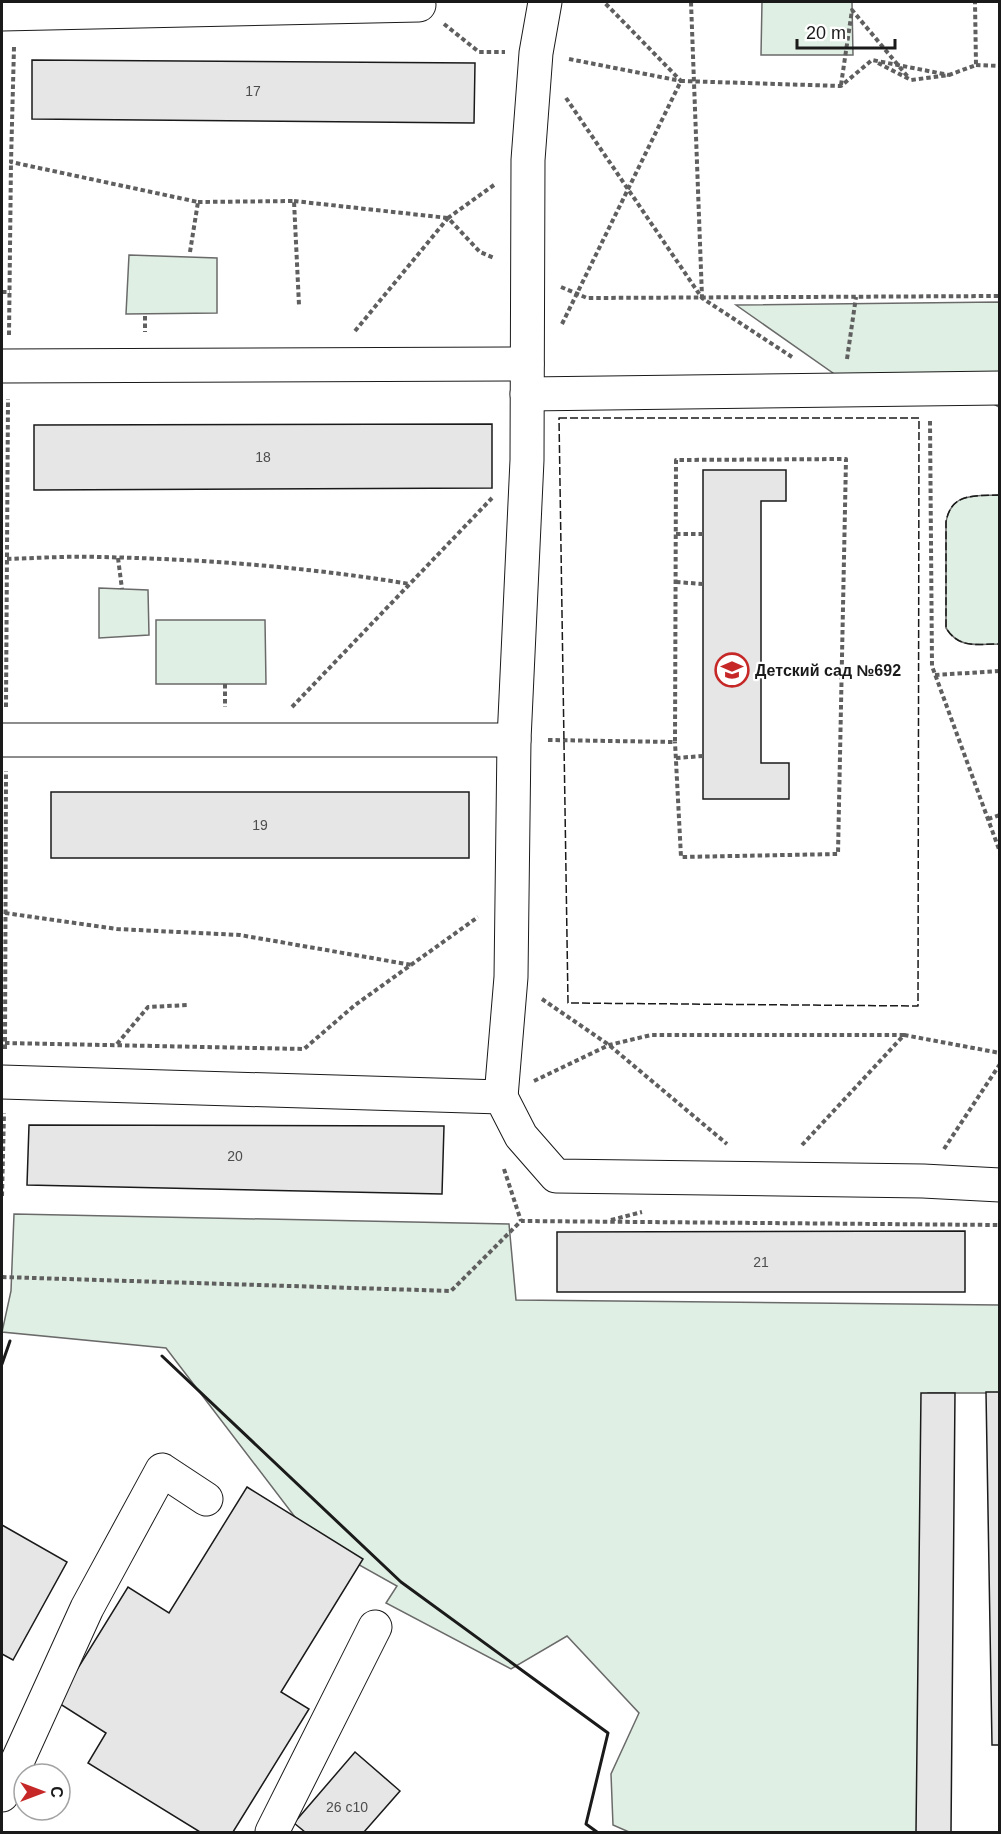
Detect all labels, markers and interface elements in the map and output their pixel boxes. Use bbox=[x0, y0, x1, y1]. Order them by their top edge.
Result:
scale bar bbox=[797, 12, 894, 50]
text: 20 m bbox=[806, 23, 846, 43]
house number: 17 bbox=[245, 83, 261, 99]
house number: 18 bbox=[255, 449, 271, 465]
school or university icon: Детский сад №692 bbox=[714, 652, 750, 688]
place label: Детский сад №692 bbox=[755, 662, 901, 679]
house number: 19 bbox=[252, 817, 268, 833]
house number: 20 bbox=[227, 1148, 243, 1164]
house number: 21 bbox=[753, 1254, 769, 1270]
north arrow bbox=[12, 1762, 72, 1822]
text: С bbox=[48, 1786, 65, 1798]
house number: 26 с10 bbox=[326, 1799, 368, 1815]

